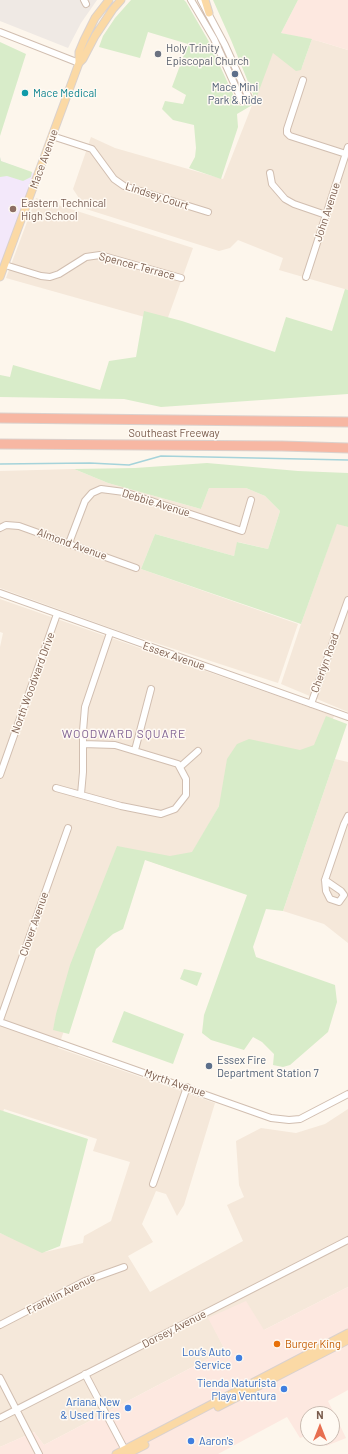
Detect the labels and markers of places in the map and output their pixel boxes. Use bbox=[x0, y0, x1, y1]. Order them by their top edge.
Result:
place label: Holy Trinity Episcopal Church bbox=[166, 41, 249, 67]
marker: Holy Trinity Episcopal Church bbox=[153, 49, 163, 59]
marker: Mace Mini Park & Ride bbox=[230, 69, 240, 79]
place label: Mace Mini Park & Ride bbox=[208, 80, 262, 106]
place label: Mace Medical bbox=[33, 86, 97, 100]
marker: Mace Medical bbox=[20, 88, 30, 98]
place label: Eastern Technical High School bbox=[21, 196, 106, 222]
marker: Eastern Technical High School bbox=[8, 204, 18, 214]
place label: Essex Fire Department Station 7 bbox=[217, 1053, 319, 1079]
marker: Essex Fire Department Station 7 bbox=[204, 1061, 214, 1071]
place label: Burger King bbox=[285, 1337, 341, 1351]
marker: Burger King bbox=[272, 1339, 282, 1349]
place label: Lou’s Auto Service bbox=[182, 1345, 231, 1371]
marker: Lou’s Auto Service bbox=[234, 1353, 244, 1363]
place label: Tienda Naturista Playa Ventura bbox=[197, 1376, 276, 1402]
marker: Tienda Naturista Playa Ventura bbox=[279, 1384, 289, 1394]
place label: Ariana New & Used Tires bbox=[60, 1395, 120, 1421]
marker: Ariana New & Used Tires bbox=[123, 1403, 133, 1413]
place label: Aaron's bbox=[199, 1434, 233, 1448]
marker: Aaron's bbox=[186, 1436, 196, 1446]

